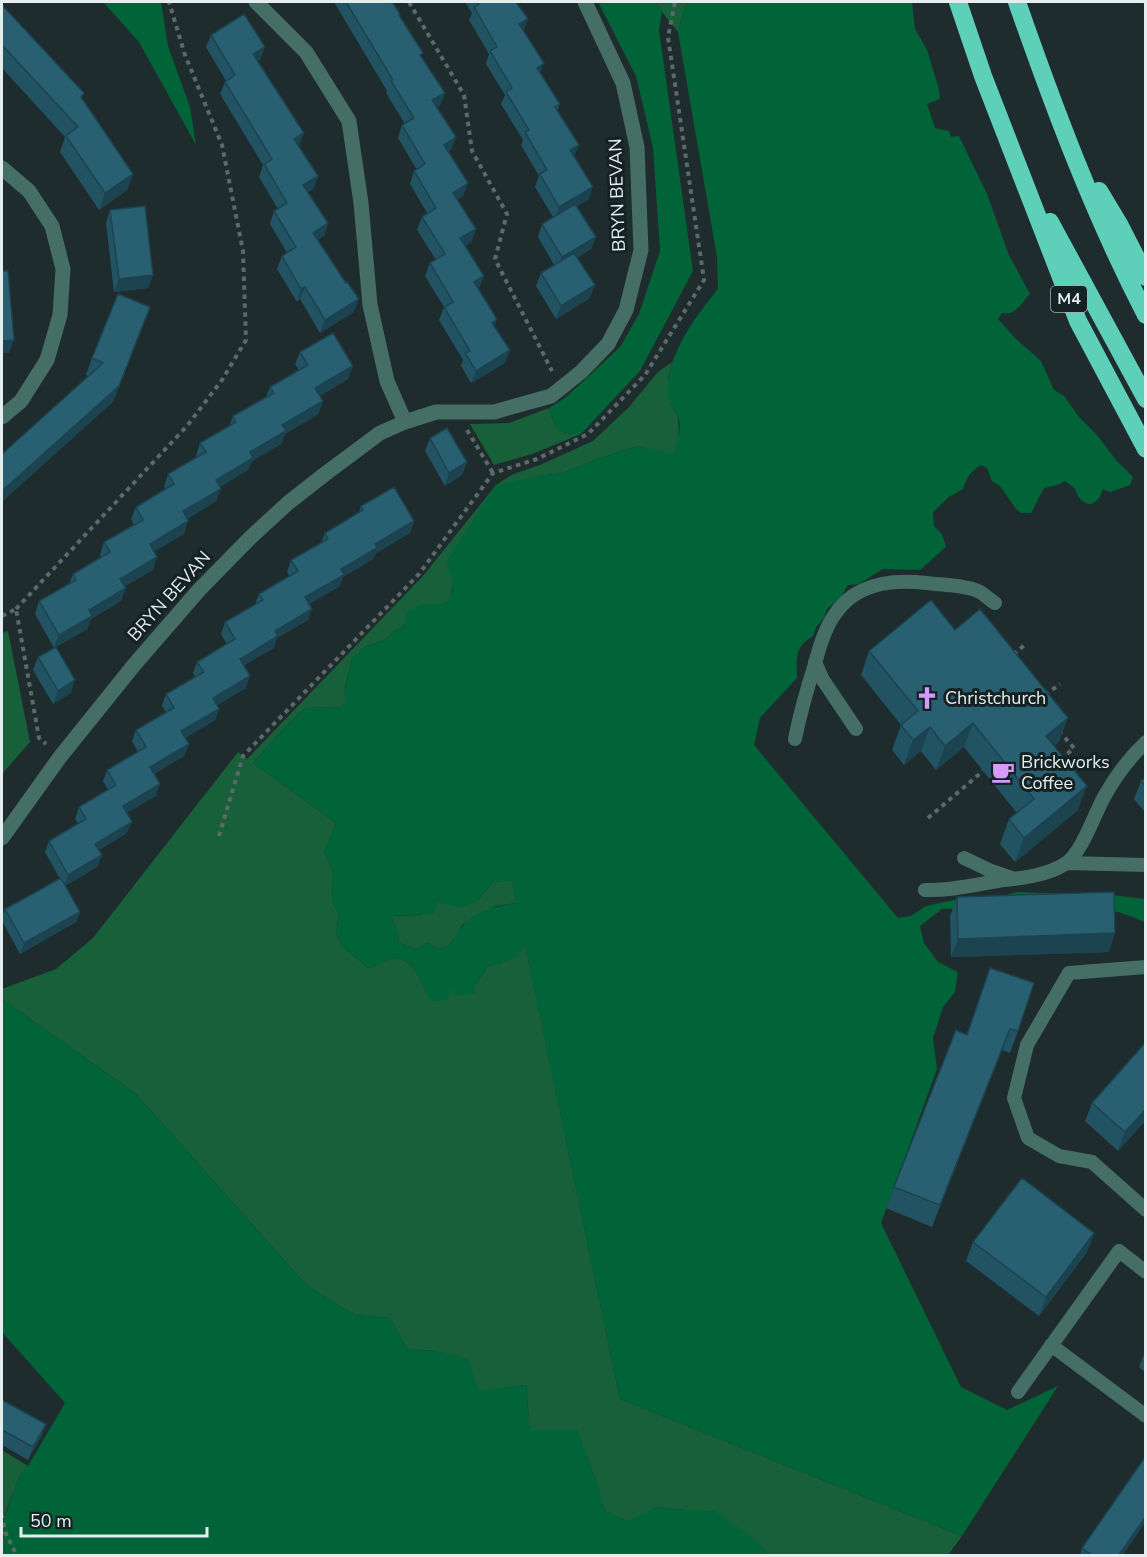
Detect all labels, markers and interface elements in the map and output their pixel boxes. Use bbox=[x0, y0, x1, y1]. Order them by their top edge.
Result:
street label: BRYN BEVAN bbox=[603, 138, 631, 252]
road number: M4 bbox=[1051, 286, 1087, 312]
street label: BRYN BEVAN bbox=[122, 546, 216, 646]
church icon: Christchurch bbox=[914, 685, 940, 711]
place label: Christchurch bbox=[945, 686, 1046, 710]
place label: Brickworks Coffee bbox=[1021, 750, 1110, 795]
cafe icon: Brickworks Coffee bbox=[990, 759, 1016, 785]
scale bar bbox=[21, 1500, 207, 1538]
text: 50 m bbox=[30, 1509, 72, 1533]

